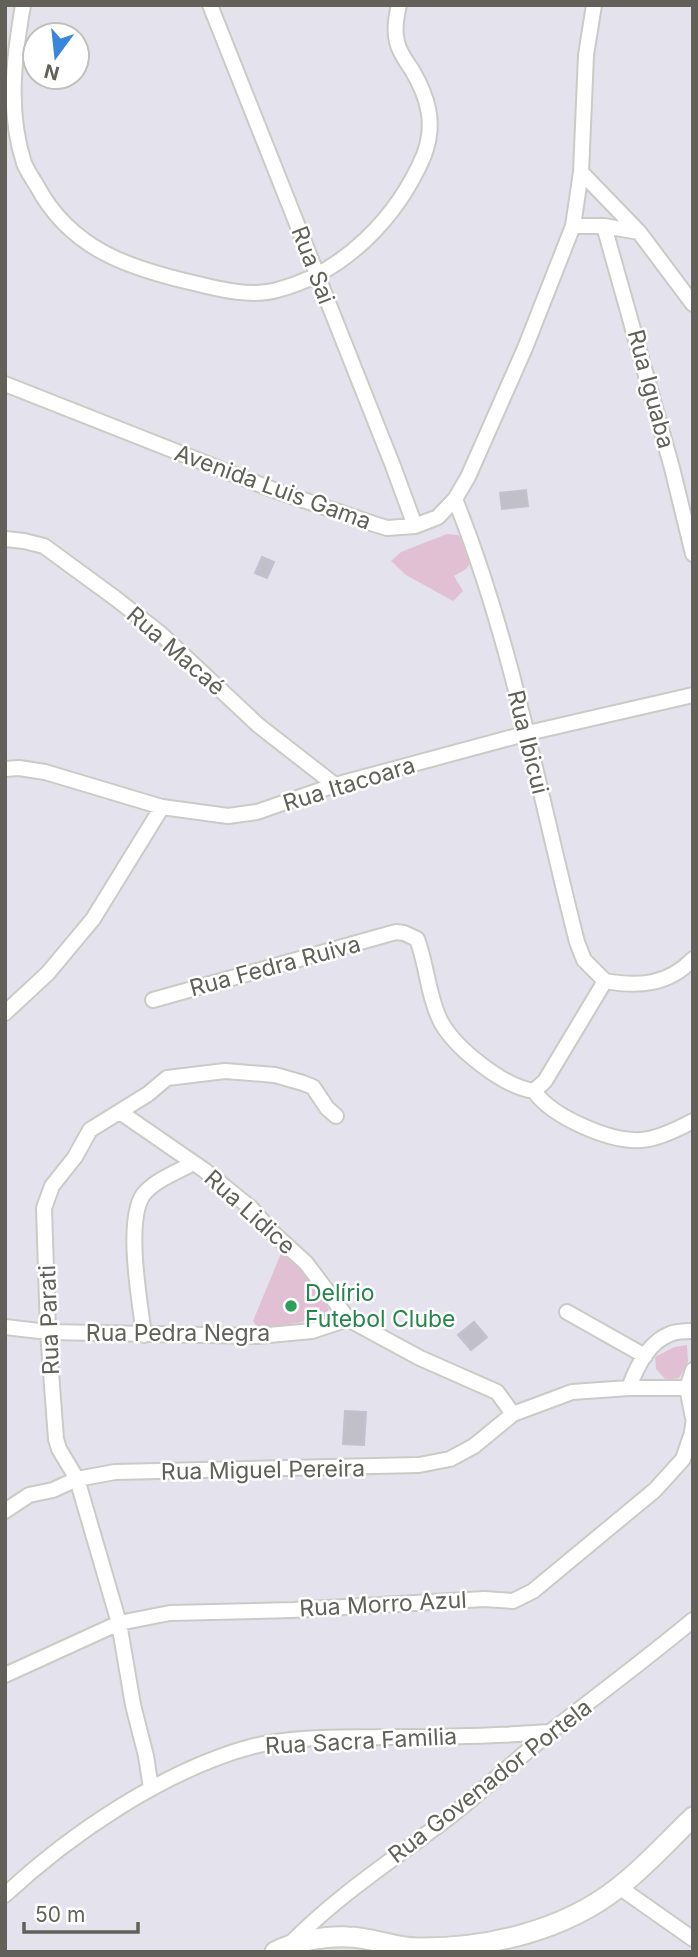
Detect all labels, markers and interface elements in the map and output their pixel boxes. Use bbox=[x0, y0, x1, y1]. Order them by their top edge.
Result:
north arrow bbox=[21, 21, 91, 91]
text: N bbox=[42, 59, 62, 85]
street label: Rua Sai bbox=[285, 222, 341, 308]
street label: Rua Iguaba bbox=[622, 327, 680, 451]
street label: Avenida Luis Gama bbox=[171, 438, 375, 536]
street label: Rua Macaé bbox=[121, 601, 231, 701]
street label: Rua Ibicui bbox=[502, 687, 554, 797]
street label: Rua Itacoara bbox=[280, 751, 418, 817]
street label: Rua Fedra Ruiva bbox=[187, 930, 363, 1002]
street label: Rua Lidice bbox=[199, 1164, 301, 1260]
street label: Rua Parati bbox=[33, 1265, 65, 1375]
place label: Delírio Futebol Clube bbox=[305, 1279, 456, 1333]
marker: Delírio Futebol Clube bbox=[283, 1298, 299, 1314]
street label: Rua Pedra Negra bbox=[86, 1319, 270, 1347]
street label: Rua Miguel Pereira bbox=[161, 1454, 365, 1486]
street label: Rua Morro Azul bbox=[299, 1586, 467, 1622]
street label: Rua Govenador Portela bbox=[383, 1693, 597, 1869]
street label: Rua Sacra Familia bbox=[264, 1722, 458, 1760]
scale bar bbox=[24, 1890, 138, 1934]
text: 50 m bbox=[35, 1902, 85, 1927]

